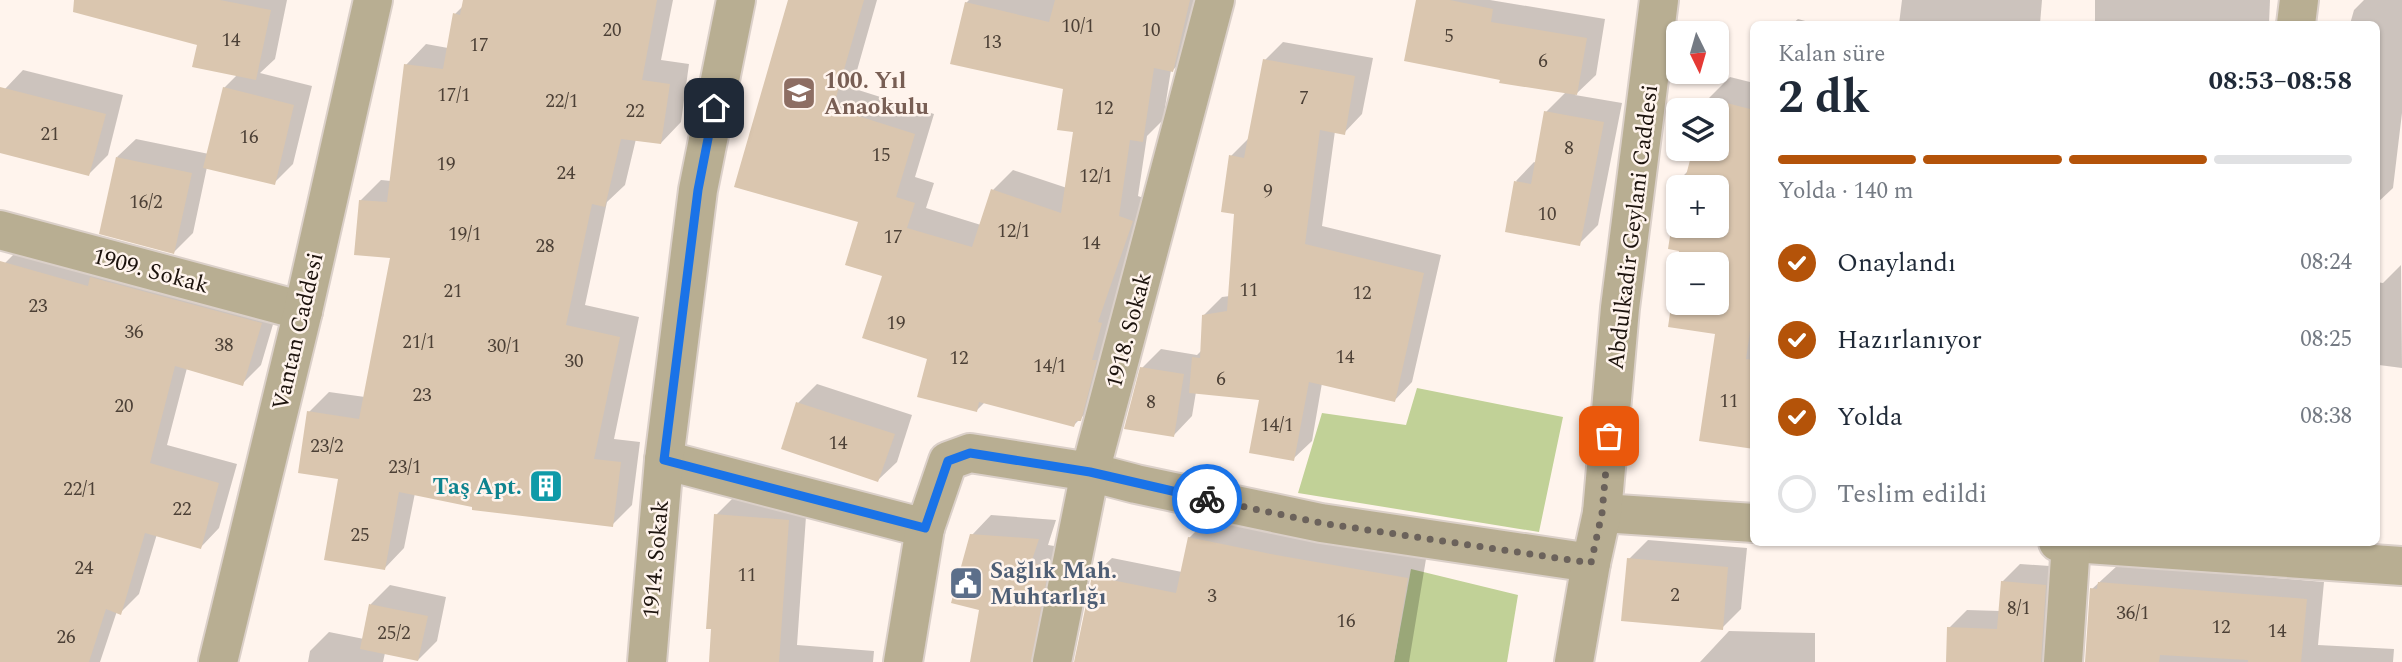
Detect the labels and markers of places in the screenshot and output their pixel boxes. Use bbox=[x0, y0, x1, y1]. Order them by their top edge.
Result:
place label: 100. Yıl Anaokulu bbox=[824, 64, 929, 125]
school or university icon: 100. Yıl Anaokulu bbox=[780, 74, 818, 112]
pin bbox=[684, 78, 744, 138]
pin bbox=[1579, 406, 1639, 466]
building icon: Taş Apt. bbox=[527, 467, 565, 505]
place label: Taş Apt. bbox=[433, 470, 522, 505]
place label: Sağlık Mah. Muhtarlığı bbox=[990, 554, 1117, 615]
public building icon: Sağlık Mah. Muhtarlığı bbox=[947, 564, 985, 602]

